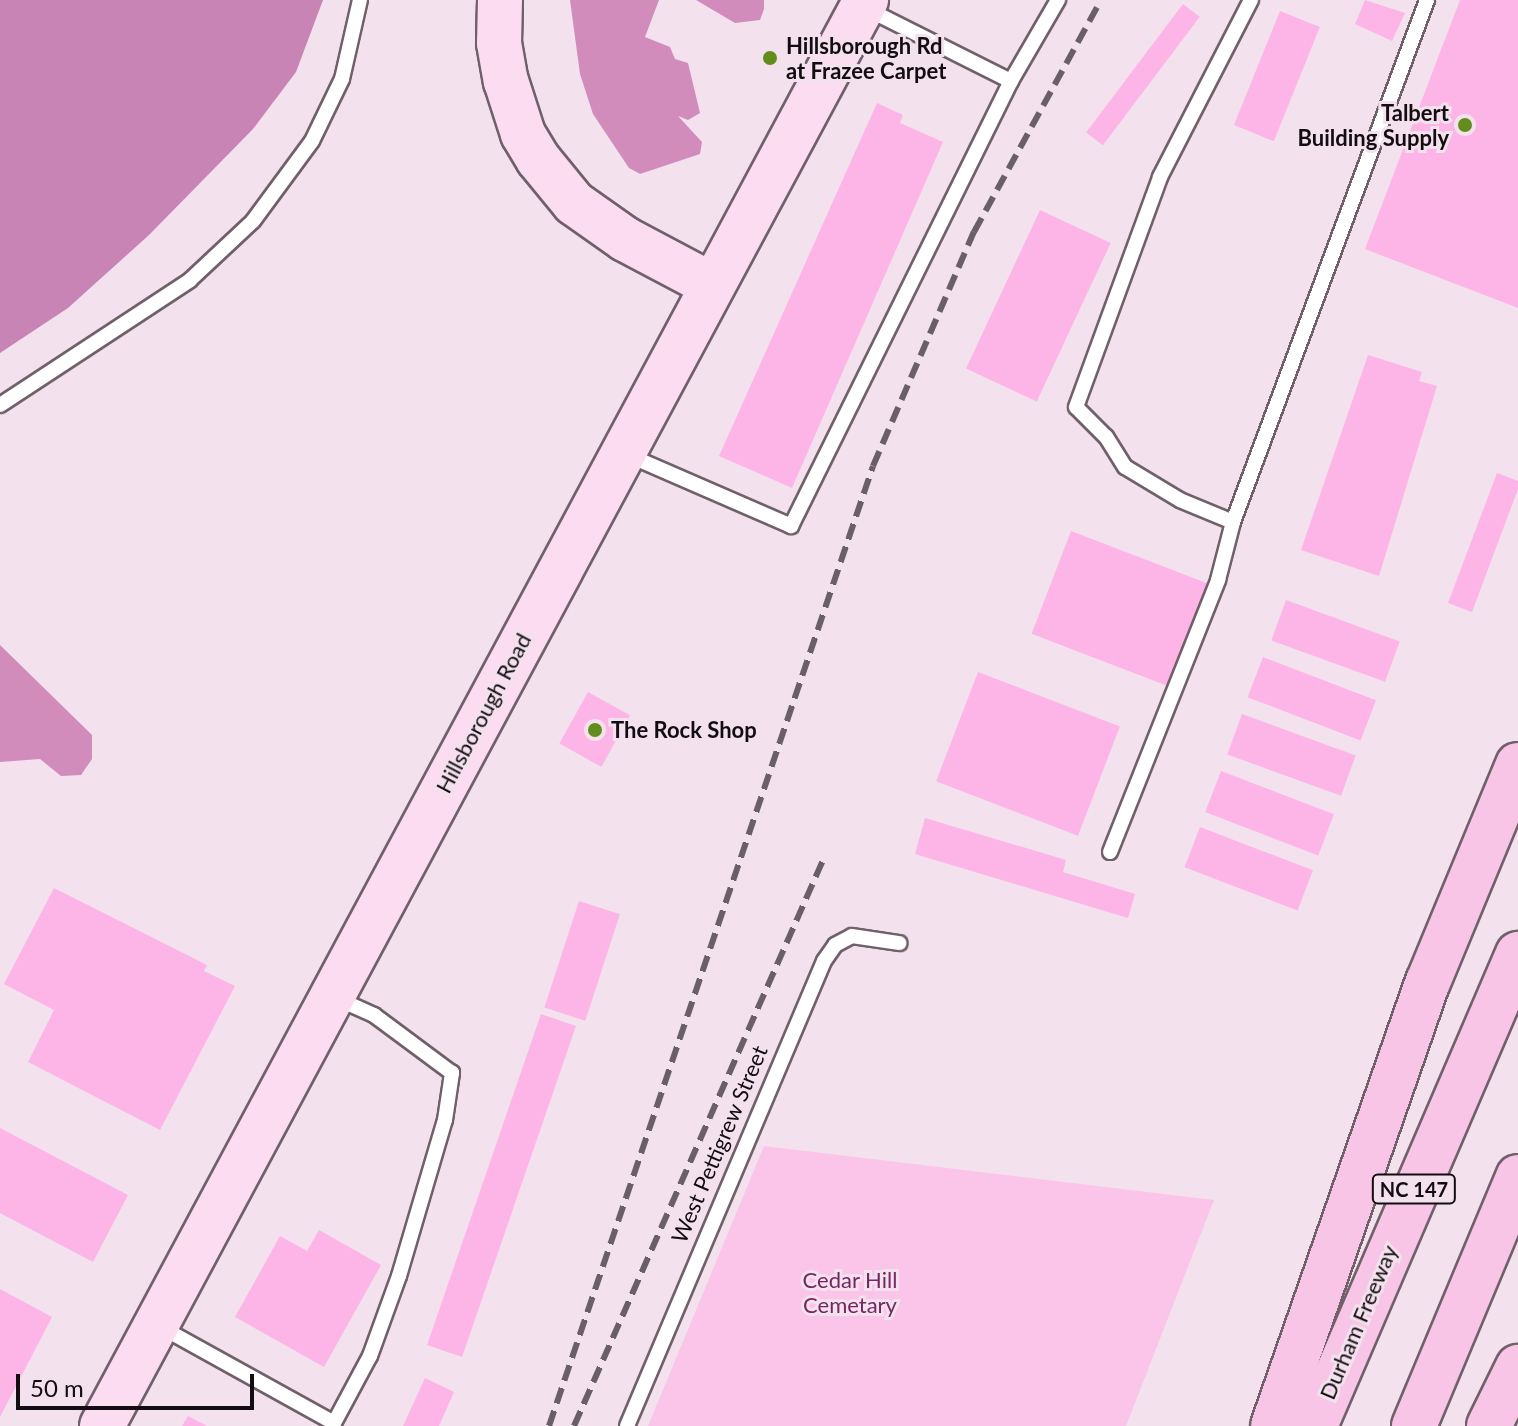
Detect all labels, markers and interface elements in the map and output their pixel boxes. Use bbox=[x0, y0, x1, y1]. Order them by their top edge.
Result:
place label: Hillsborough Rd at Frazee Carpet bbox=[786, 32, 946, 84]
marker: Hillsborough Rd at Frazee Carpet bbox=[761, 49, 779, 67]
place label: Talbert Building Supply bbox=[1297, 99, 1449, 150]
marker: Talbert Building Supply bbox=[1456, 116, 1474, 134]
street label: Hillsborough Road bbox=[430, 629, 536, 797]
place label: The Rock Shop bbox=[611, 717, 757, 743]
marker: The Rock Shop bbox=[586, 721, 604, 739]
street label: West Pettigrew Street bbox=[665, 1041, 773, 1247]
road number: NC 147 bbox=[1370, 1173, 1458, 1205]
street label: Durham Freeway bbox=[1314, 1241, 1402, 1403]
park label: Cedar Hill Cemetary bbox=[802, 1266, 898, 1318]
scale bar bbox=[20, 1358, 258, 1408]
text: 50 m bbox=[30, 1373, 84, 1402]

